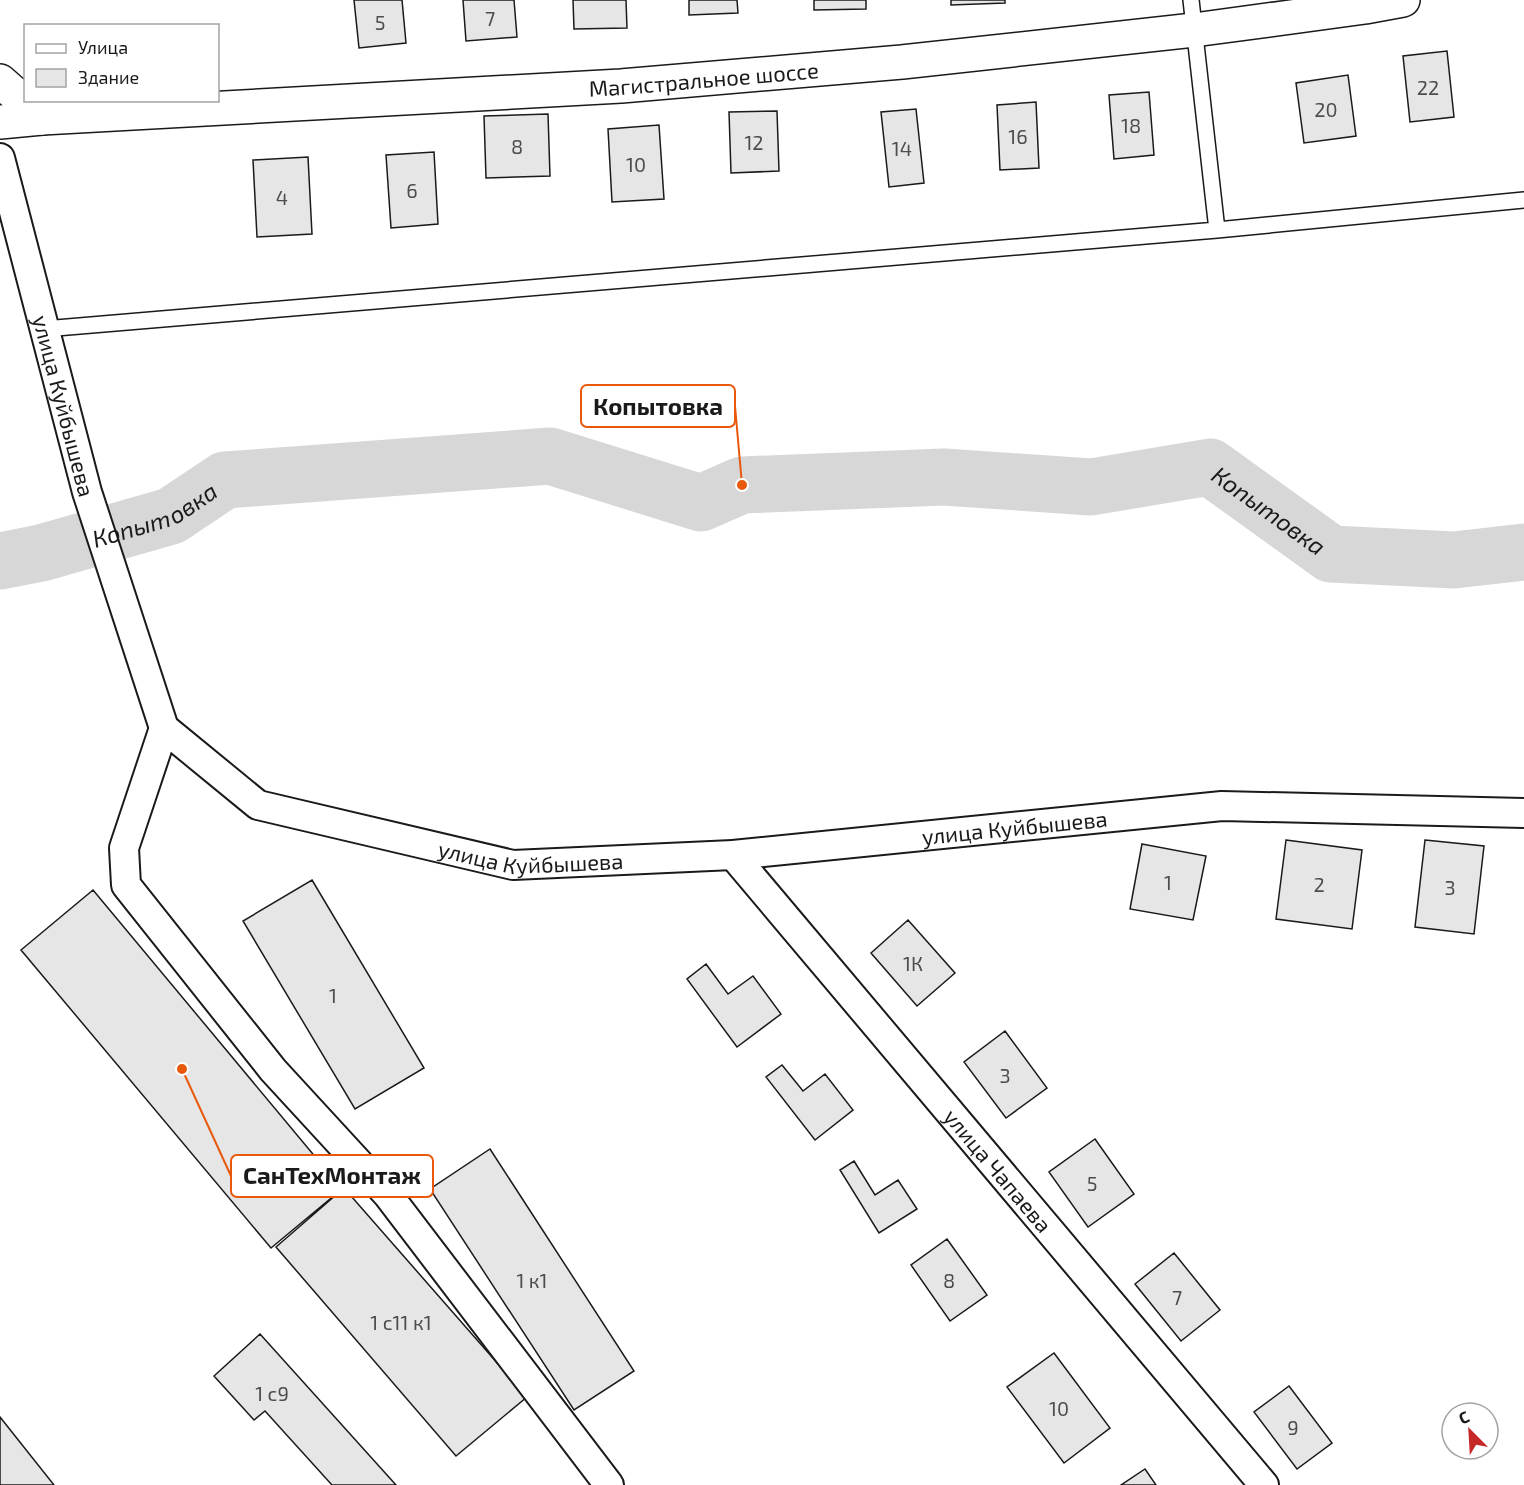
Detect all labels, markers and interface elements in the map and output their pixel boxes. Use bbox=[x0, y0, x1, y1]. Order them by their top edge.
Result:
house number: 7 bbox=[485, 6, 495, 30]
house number: 5 bbox=[375, 10, 385, 34]
legend bbox=[24, 24, 219, 102]
text: Улица bbox=[78, 36, 128, 58]
street label: Магистральное шоссе bbox=[588, 56, 820, 101]
text: Здание bbox=[78, 66, 139, 88]
house number: 22 bbox=[1417, 75, 1439, 99]
house number: 20 bbox=[1314, 97, 1338, 121]
house number: 18 bbox=[1121, 113, 1141, 137]
house number: 16 bbox=[1008, 124, 1028, 148]
house number: 12 bbox=[744, 130, 764, 154]
house number: 8 bbox=[511, 134, 523, 158]
house number: 14 bbox=[892, 136, 912, 160]
house number: 10 bbox=[626, 152, 646, 176]
house number: 6 bbox=[406, 178, 418, 202]
house number: 4 bbox=[276, 185, 288, 209]
street label: улица Куйбышева bbox=[27, 312, 101, 499]
callout: Копытовка bbox=[581, 385, 735, 427]
text: Копытовка bbox=[593, 391, 723, 420]
water label: Копытовка bbox=[1207, 459, 1332, 560]
water label: Копытовка bbox=[89, 475, 222, 552]
street label: улица Куйбышева bbox=[920, 805, 1109, 850]
street label: улица Куйбышева bbox=[436, 835, 624, 879]
house number: 1 bbox=[1164, 870, 1172, 894]
house number: 2 bbox=[1313, 872, 1325, 896]
house number: 3 bbox=[1444, 875, 1456, 899]
house number: 1К bbox=[903, 951, 923, 975]
house number: 1 bbox=[329, 983, 337, 1007]
house number: 3 bbox=[999, 1063, 1011, 1087]
street label: улица Чапаева bbox=[938, 1103, 1058, 1237]
callout: СанТехМонтаж bbox=[231, 1155, 433, 1197]
text: СанТехМонтаж bbox=[243, 1160, 421, 1189]
house number: 5 bbox=[1087, 1171, 1097, 1195]
house number: 1 к1 bbox=[516, 1268, 548, 1292]
house number: 8 bbox=[943, 1268, 955, 1292]
house number: 7 bbox=[1172, 1285, 1182, 1309]
house number: 1 с11 к1 bbox=[370, 1310, 432, 1334]
house number: 1 с9 bbox=[255, 1381, 289, 1405]
house number: 10 bbox=[1049, 1396, 1069, 1420]
north arrow bbox=[1440, 1401, 1500, 1461]
text: С bbox=[1456, 1406, 1472, 1427]
house number: 9 bbox=[1287, 1415, 1299, 1439]

